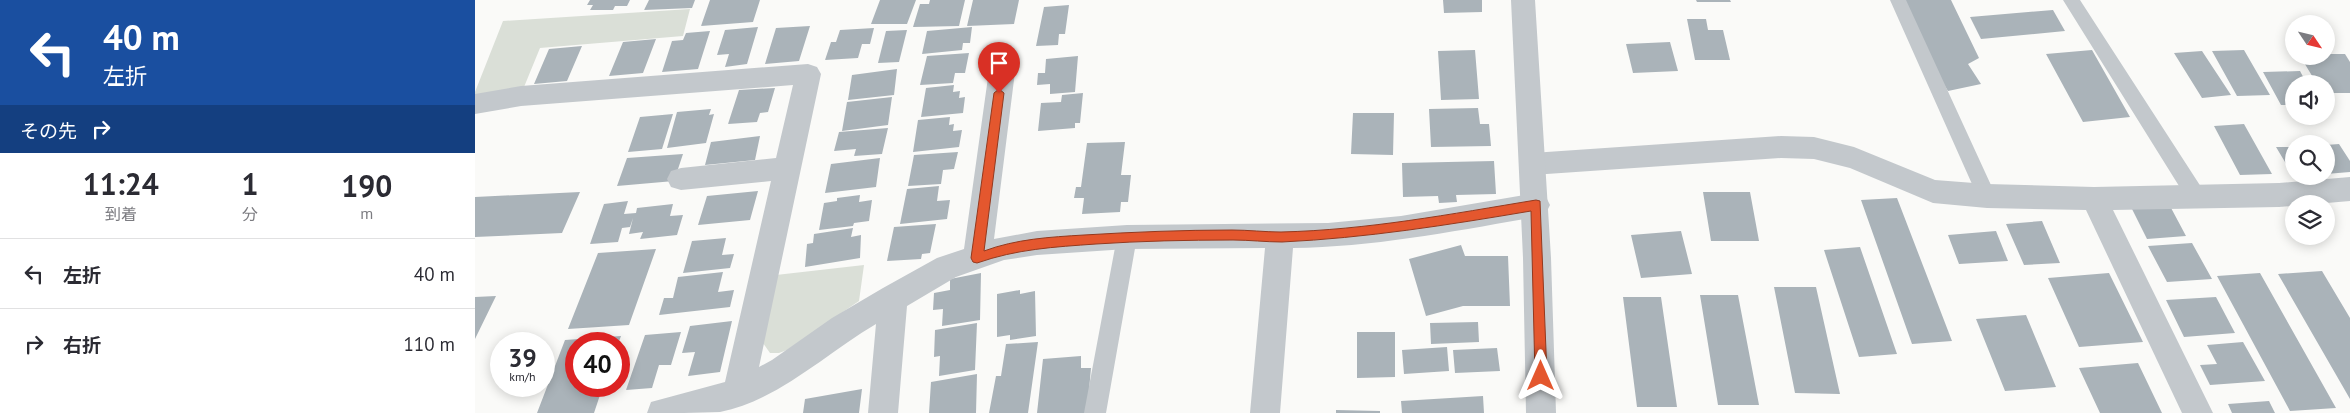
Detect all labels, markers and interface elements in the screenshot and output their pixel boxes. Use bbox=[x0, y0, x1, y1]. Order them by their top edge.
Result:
text: 40 m bbox=[103, 14, 180, 60]
north arrow bbox=[2285, 15, 2335, 65]
map controls bbox=[2285, 15, 2335, 245]
icon: left bbox=[20, 20, 85, 85]
pin bbox=[978, 42, 1020, 93]
icon: arrive bbox=[985, 49, 1013, 77]
text: 左折 bbox=[103, 62, 147, 90]
button: sound bbox=[2285, 75, 2335, 125]
icon: right bbox=[87, 115, 115, 143]
text: その先 bbox=[20, 119, 77, 143]
button: search bbox=[2285, 135, 2335, 185]
text: 11:24 bbox=[83, 164, 159, 203]
text: 1 bbox=[242, 164, 259, 203]
text: 190 bbox=[341, 166, 392, 205]
button: layers bbox=[2285, 195, 2335, 245]
text: m bbox=[360, 203, 373, 223]
text: 到着 bbox=[105, 204, 137, 224]
text: 分 bbox=[242, 204, 258, 224]
icon: left bbox=[20, 260, 48, 288]
text: 40 m bbox=[414, 262, 455, 286]
text: 左折 bbox=[63, 263, 101, 287]
icon: right bbox=[20, 330, 48, 358]
text: 110 m bbox=[403, 332, 455, 356]
speed limit sign: 40 bbox=[565, 332, 630, 397]
text: 右折 bbox=[63, 333, 101, 357]
text: 39 bbox=[508, 342, 537, 374]
position arrow bbox=[1514, 349, 1566, 401]
text: km/h bbox=[509, 369, 536, 384]

